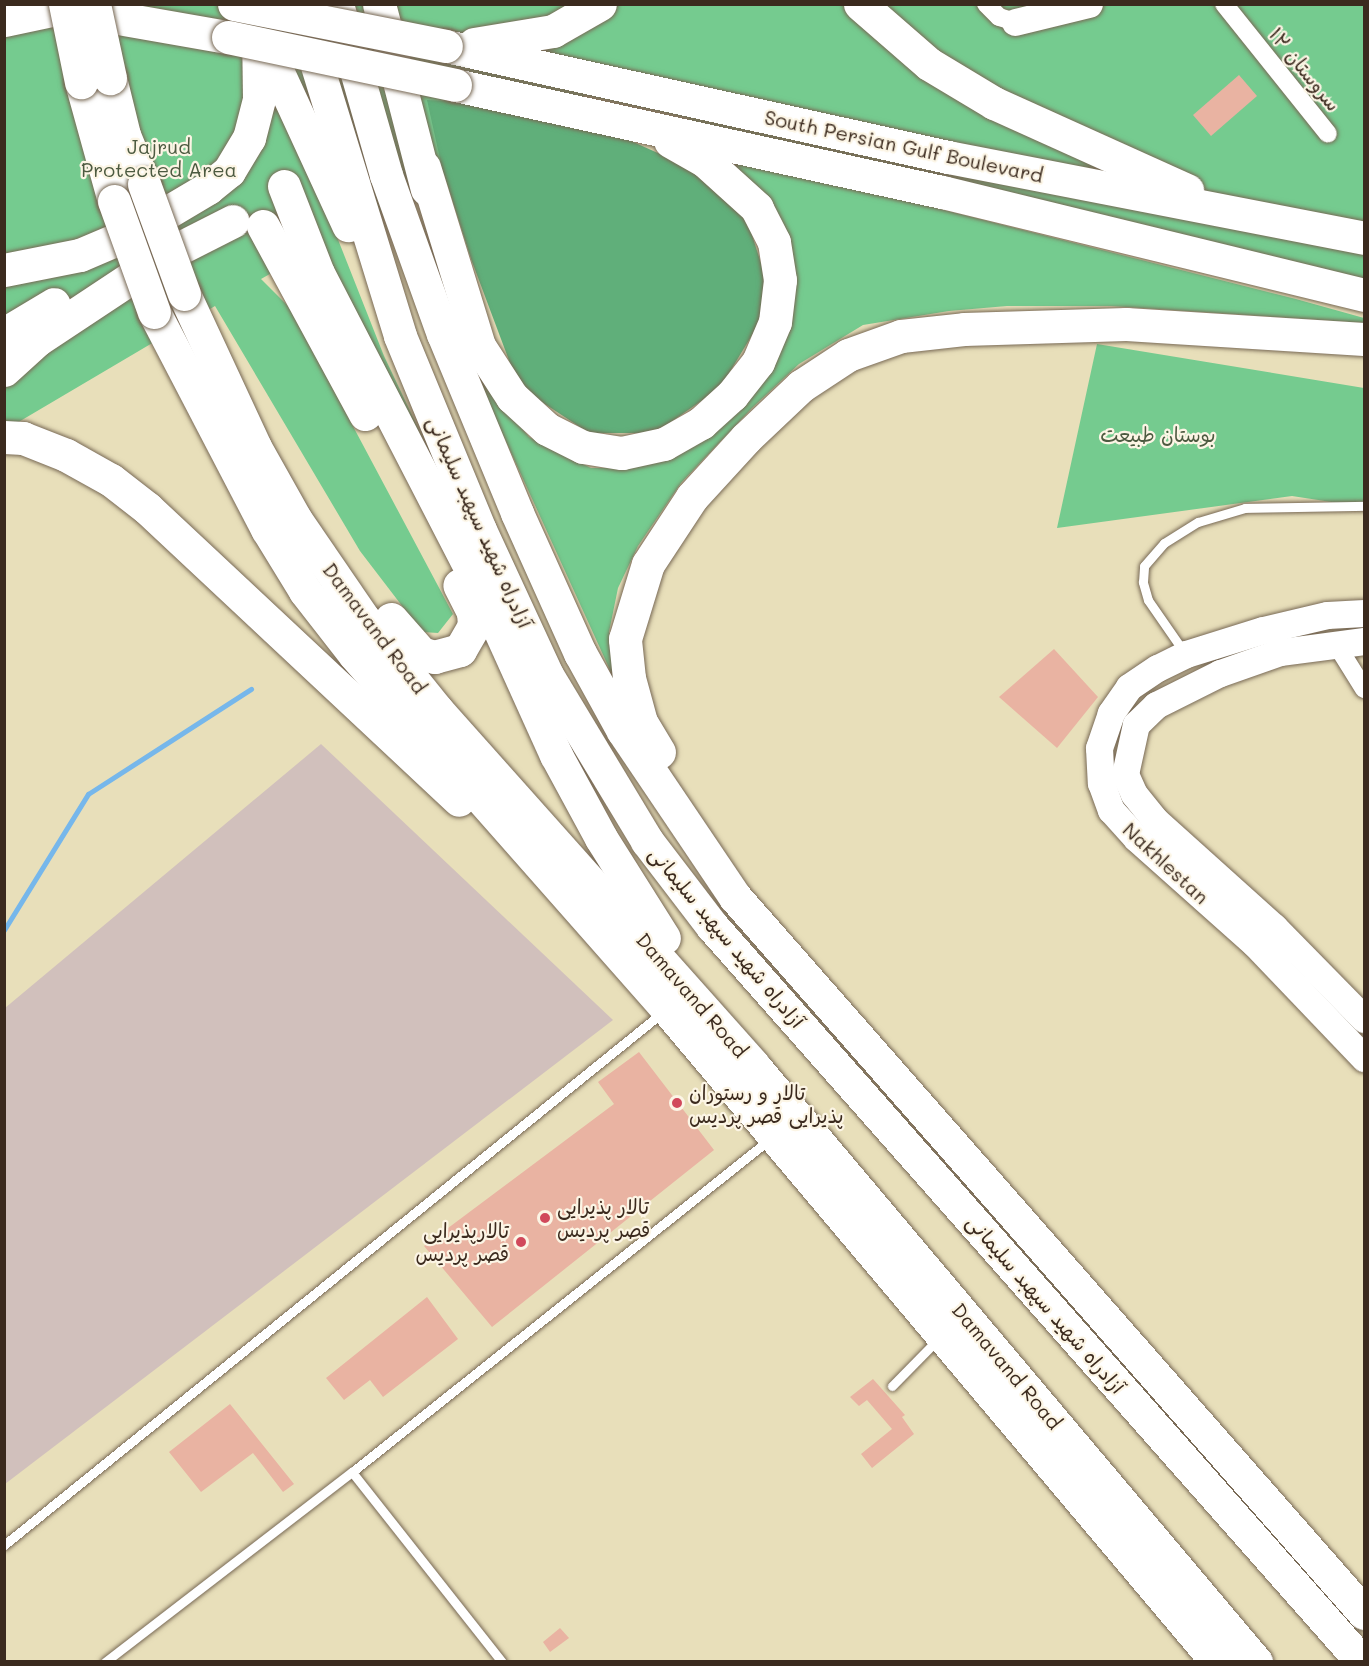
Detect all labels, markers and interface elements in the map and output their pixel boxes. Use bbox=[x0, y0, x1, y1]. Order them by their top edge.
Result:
street label: سروستان ۱۲ bbox=[1264, 22, 1346, 116]
street label: South Persian Gulf Boulevard bbox=[762, 105, 1046, 187]
park label: Jajrud Protected Area bbox=[81, 135, 237, 182]
street label: آزادراه شهید سپهبد سلیمانی bbox=[423, 413, 537, 631]
park label: بوستان طبیعت bbox=[1100, 422, 1216, 446]
street label: Damavand Road bbox=[318, 558, 432, 698]
street label: Nakhlestan bbox=[1118, 817, 1214, 909]
street label: آزادراه شهید سپهبد سلیمانی bbox=[644, 842, 810, 1032]
street label: Damavand Road bbox=[631, 928, 753, 1062]
place label: تالار و رستوران پذیرایی قصر پردیس bbox=[689, 1080, 844, 1127]
marker: تالار و رستوران پذیرایی قصر پردیس bbox=[670, 1096, 684, 1110]
place label: تالار پذیرایی قصر پردیس bbox=[557, 1194, 650, 1241]
street label: آزادراه شهید سپهبد سلیمانی bbox=[962, 1210, 1130, 1398]
marker: تالار پذیرایی قصر پردیس bbox=[538, 1211, 552, 1225]
place label: تالارپذیرایی قصر پردیس bbox=[416, 1218, 509, 1265]
marker: تالارپذیرایی قصر پردیس bbox=[514, 1235, 528, 1249]
street label: Damavand Road bbox=[947, 1298, 1067, 1434]

